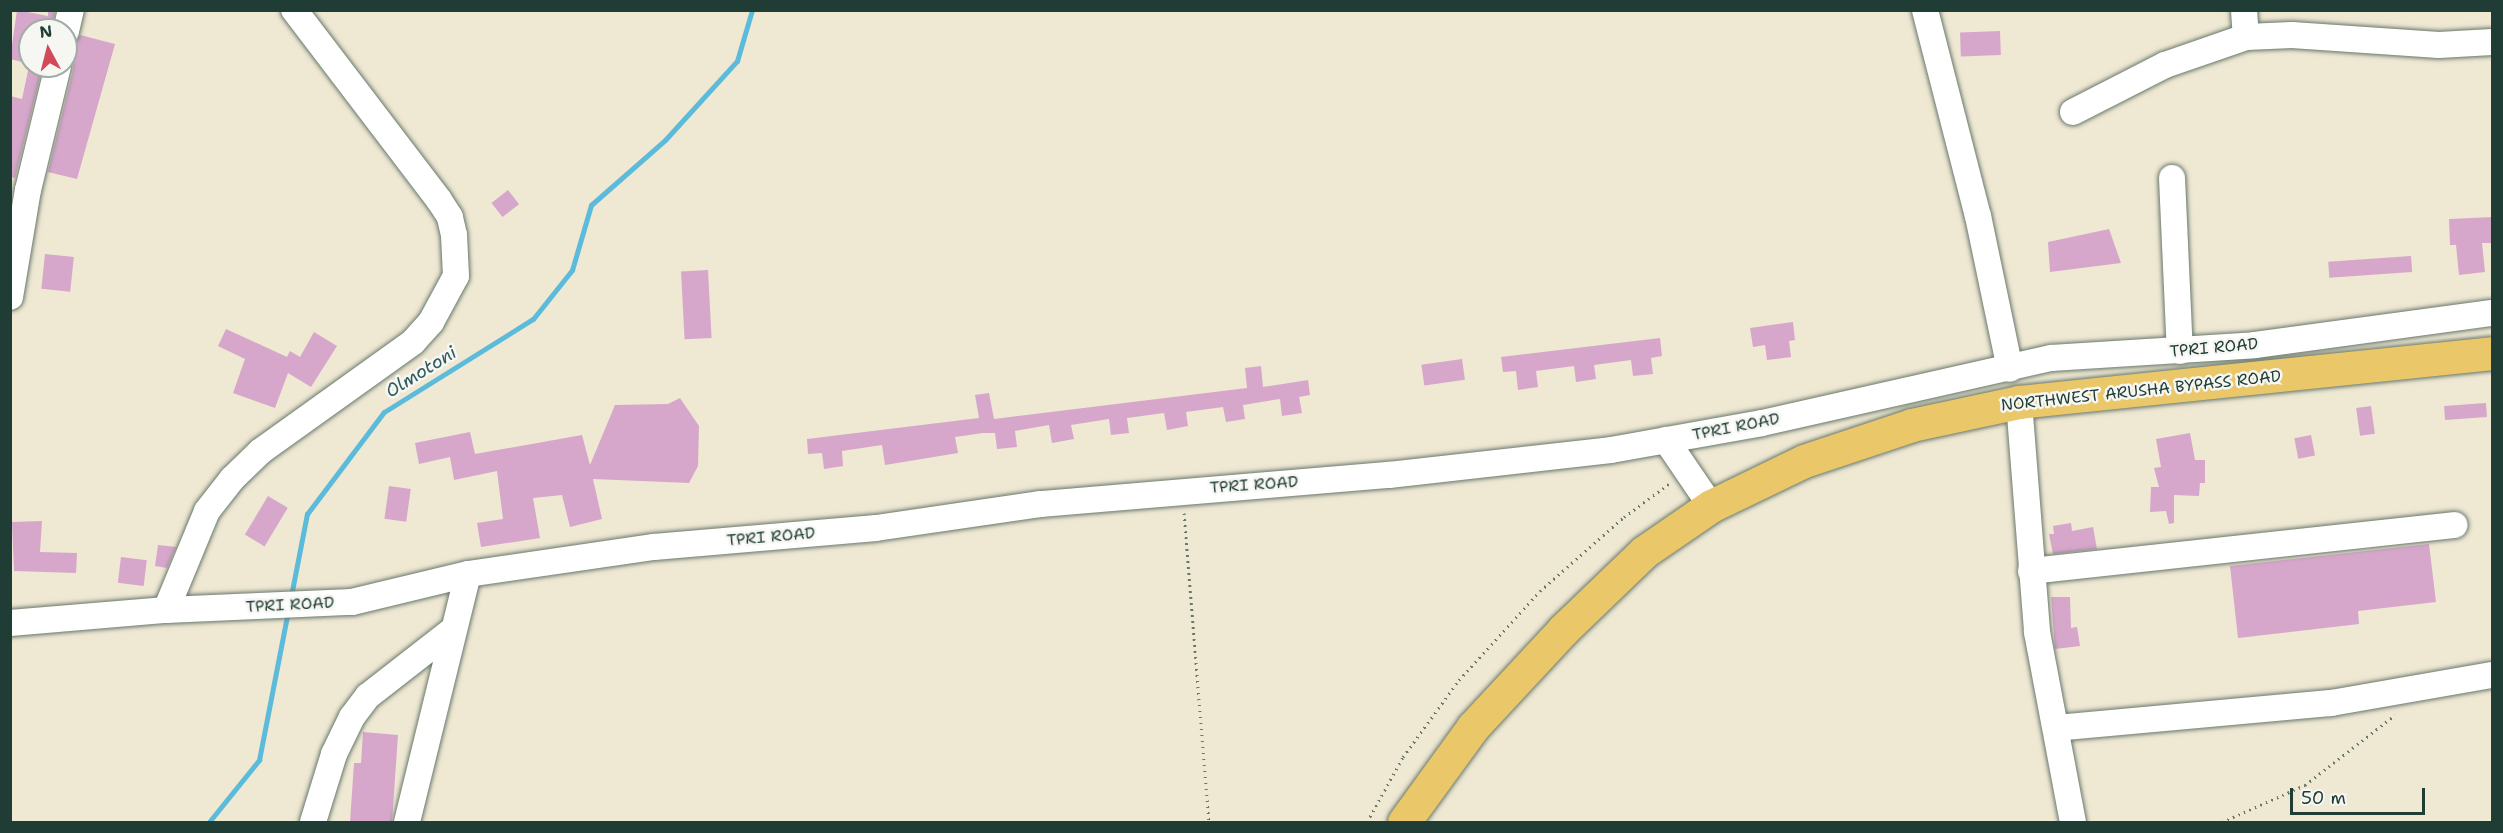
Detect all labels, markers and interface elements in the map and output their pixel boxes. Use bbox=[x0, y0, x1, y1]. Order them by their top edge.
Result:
north arrow bbox=[18, 18, 78, 78]
text: N bbox=[38, 20, 54, 43]
street label: TPRI ROAD bbox=[2169, 335, 2259, 361]
water label: Olmotoni bbox=[381, 342, 461, 402]
street label: NORTHWEST ARUSHA BYPASS ROAD bbox=[2000, 367, 2282, 415]
street label: TPRI ROAD bbox=[1691, 409, 1781, 445]
street label: TPRI ROAD bbox=[1209, 472, 1299, 498]
street label: TPRI ROAD bbox=[726, 524, 816, 550]
street label: TPRI ROAD bbox=[245, 593, 335, 617]
scale bar bbox=[2293, 776, 2428, 814]
text: 50 m bbox=[2301, 786, 2346, 810]

